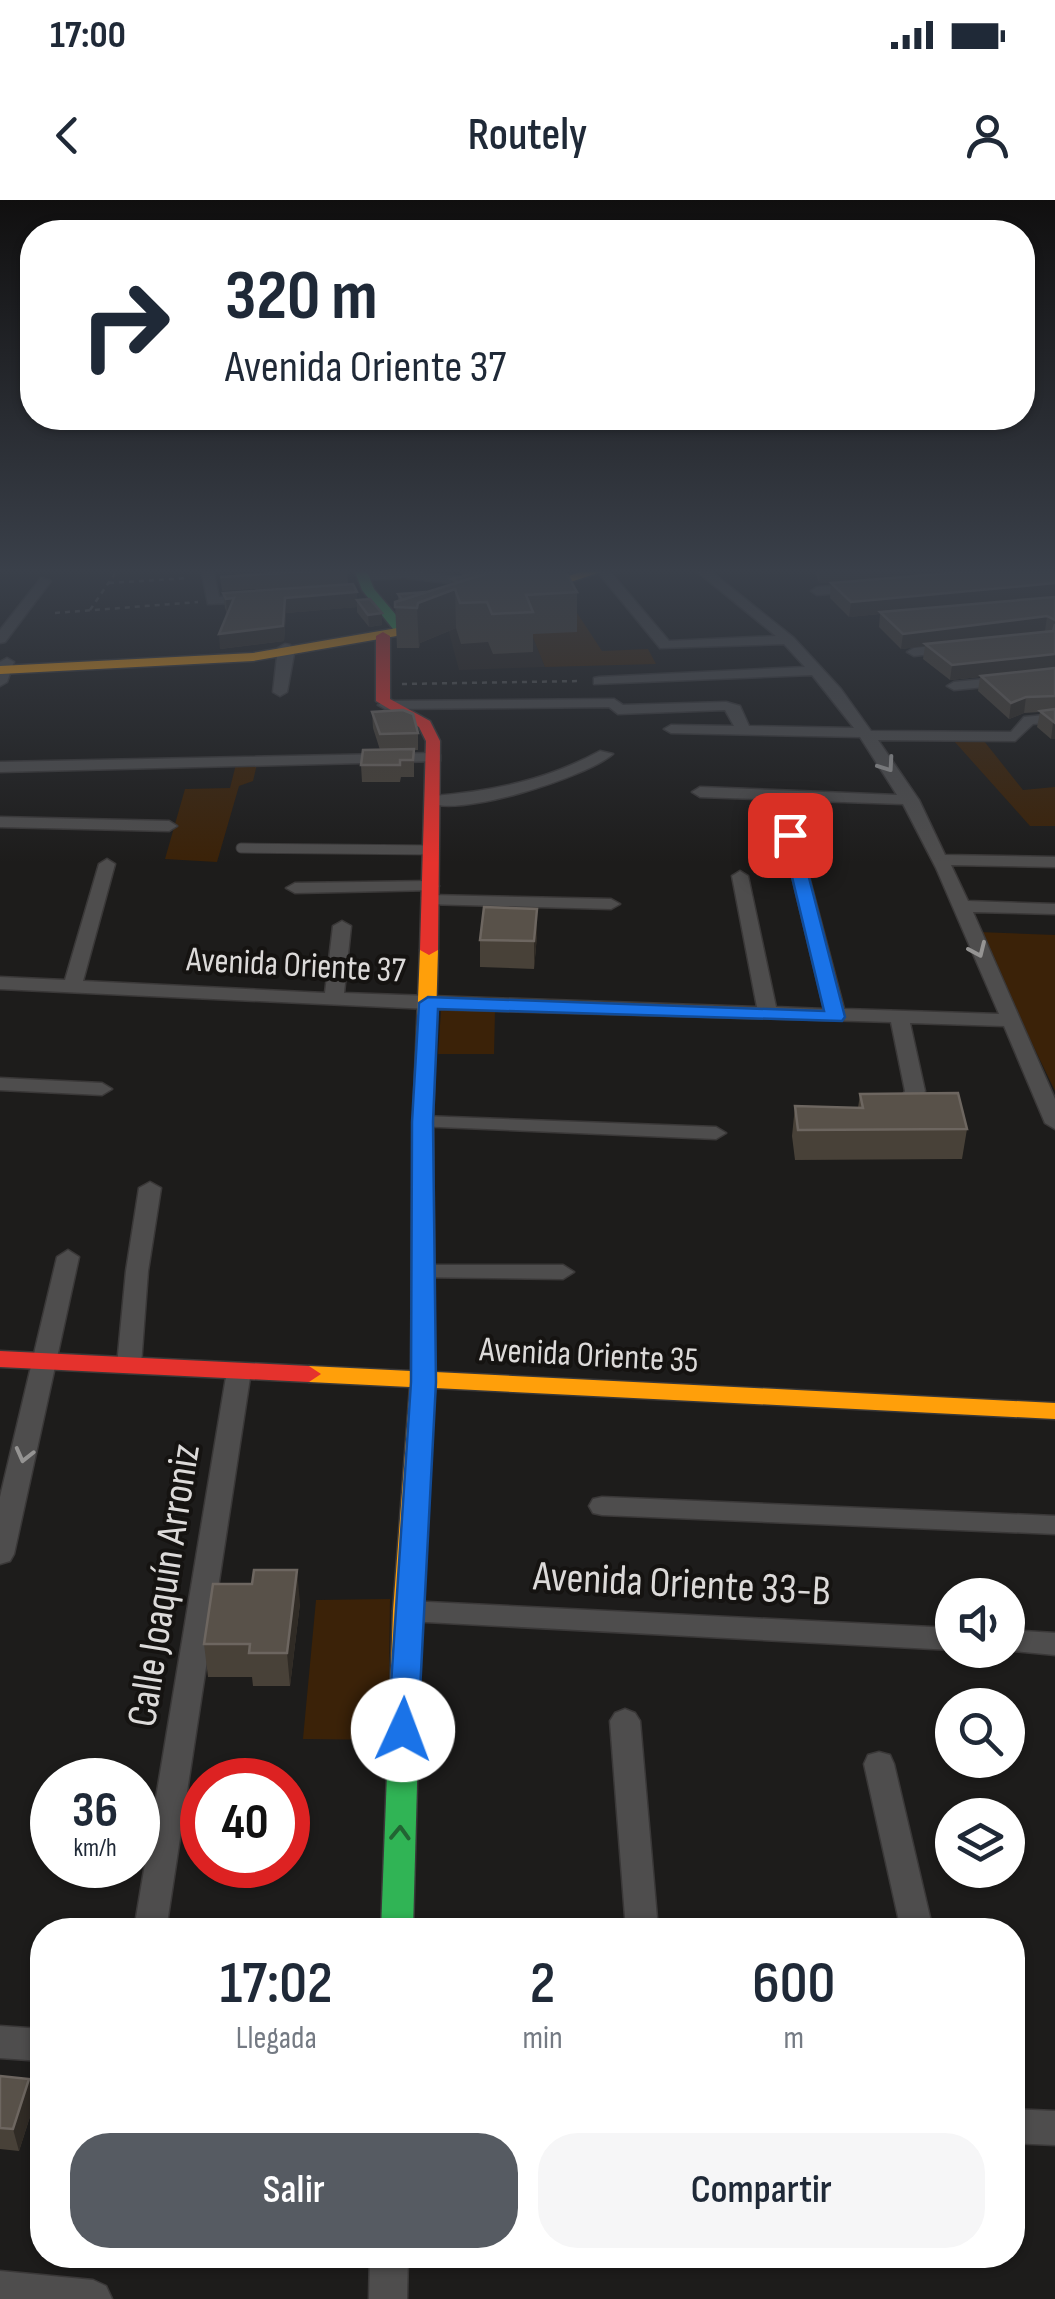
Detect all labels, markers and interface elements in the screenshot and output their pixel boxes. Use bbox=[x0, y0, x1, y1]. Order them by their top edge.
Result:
text: 17:00 bbox=[50, 13, 126, 58]
icon: back bbox=[40, 108, 95, 163]
text: Routely bbox=[468, 108, 587, 163]
icon: person bbox=[960, 108, 1015, 163]
text: 320 m bbox=[225, 255, 378, 339]
icon: right bbox=[60, 260, 190, 390]
text: Avenida Oriente 37 bbox=[225, 340, 506, 395]
one-way arrow bbox=[875, 754, 893, 773]
pin bbox=[748, 793, 833, 878]
icon: arrive bbox=[763, 808, 818, 863]
street label: Avenida Oriente 37 bbox=[185, 938, 406, 993]
one-way arrow bbox=[966, 940, 986, 958]
street label: Avenida Oriente 35 bbox=[478, 1328, 699, 1383]
street label: Calle Joaquín Arroniz bbox=[117, 1441, 212, 1730]
one-way arrow bbox=[15, 1446, 36, 1463]
street label: Avenida Oriente 33-B bbox=[531, 1551, 832, 1618]
map controls bbox=[935, 1578, 1025, 1888]
button: sound bbox=[935, 1578, 1025, 1668]
position arrow bbox=[351, 1678, 455, 1782]
button: search bbox=[935, 1688, 1025, 1778]
speed limit sign: 40 bbox=[180, 1758, 310, 1888]
text: 36 bbox=[72, 1781, 118, 1841]
button: layers bbox=[935, 1798, 1025, 1888]
one-way arrow bbox=[389, 1824, 410, 1840]
text: km/h bbox=[73, 1833, 117, 1864]
text: 17:02 bbox=[220, 1948, 333, 2020]
text: 2 bbox=[530, 1948, 555, 2020]
text: 600 bbox=[752, 1948, 835, 2020]
text: Llegada bbox=[236, 2019, 317, 2058]
text: min bbox=[522, 2019, 563, 2058]
text: m bbox=[784, 2019, 804, 2058]
button: Salir bbox=[70, 2133, 518, 2248]
button: Compartir bbox=[538, 2133, 985, 2248]

